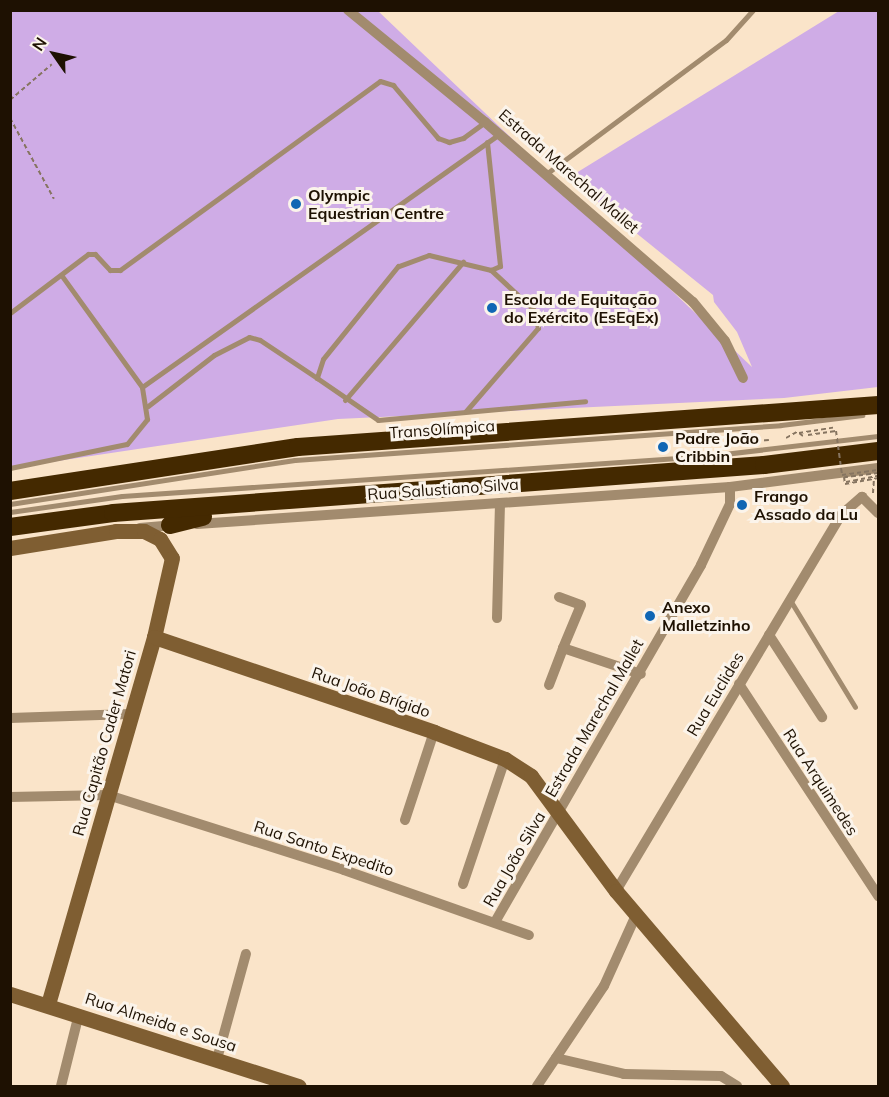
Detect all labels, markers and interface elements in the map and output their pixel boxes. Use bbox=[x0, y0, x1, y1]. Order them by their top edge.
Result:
north arrow bbox=[24, 24, 84, 84]
text: N bbox=[27, 33, 51, 55]
street label: Estrada Marechal Mallet bbox=[495, 105, 643, 237]
place label: Olympic Equestrian Centre bbox=[308, 185, 444, 223]
marker: Olympic Equestrian Centre bbox=[289, 197, 303, 211]
place label: Escola de Equitação do Exército (EsEqEx) bbox=[504, 289, 659, 327]
marker: Escola de Equitação do Exército (EsEqEx) bbox=[485, 301, 499, 315]
street label: TransOlímpica bbox=[388, 416, 496, 442]
place label: Padre João Cribbin bbox=[675, 428, 759, 466]
marker: Padre João Cribbin bbox=[656, 440, 670, 454]
street label: Rua Salustiano Silva bbox=[367, 474, 519, 504]
place label: Frango Assado da Lu bbox=[754, 486, 858, 524]
marker: Frango Assado da Lu bbox=[735, 498, 749, 512]
place label: Anexo Malletzinho bbox=[662, 597, 750, 635]
marker: Anexo Malletzinho bbox=[643, 609, 657, 623]
street label: Estrada Marechal Mallet bbox=[541, 636, 647, 800]
street label: Rua Capitão Cader Matori bbox=[68, 648, 140, 838]
street label: Rua Euclides bbox=[682, 649, 748, 739]
street label: Rua João Brígido bbox=[309, 663, 433, 721]
street label: Rua Arquimedes bbox=[779, 725, 863, 839]
street label: Rua João Silva bbox=[479, 808, 549, 910]
street label: Rua Santo Expedito bbox=[252, 816, 396, 880]
street label: Rua Almeida e Sousa bbox=[83, 988, 239, 1056]

